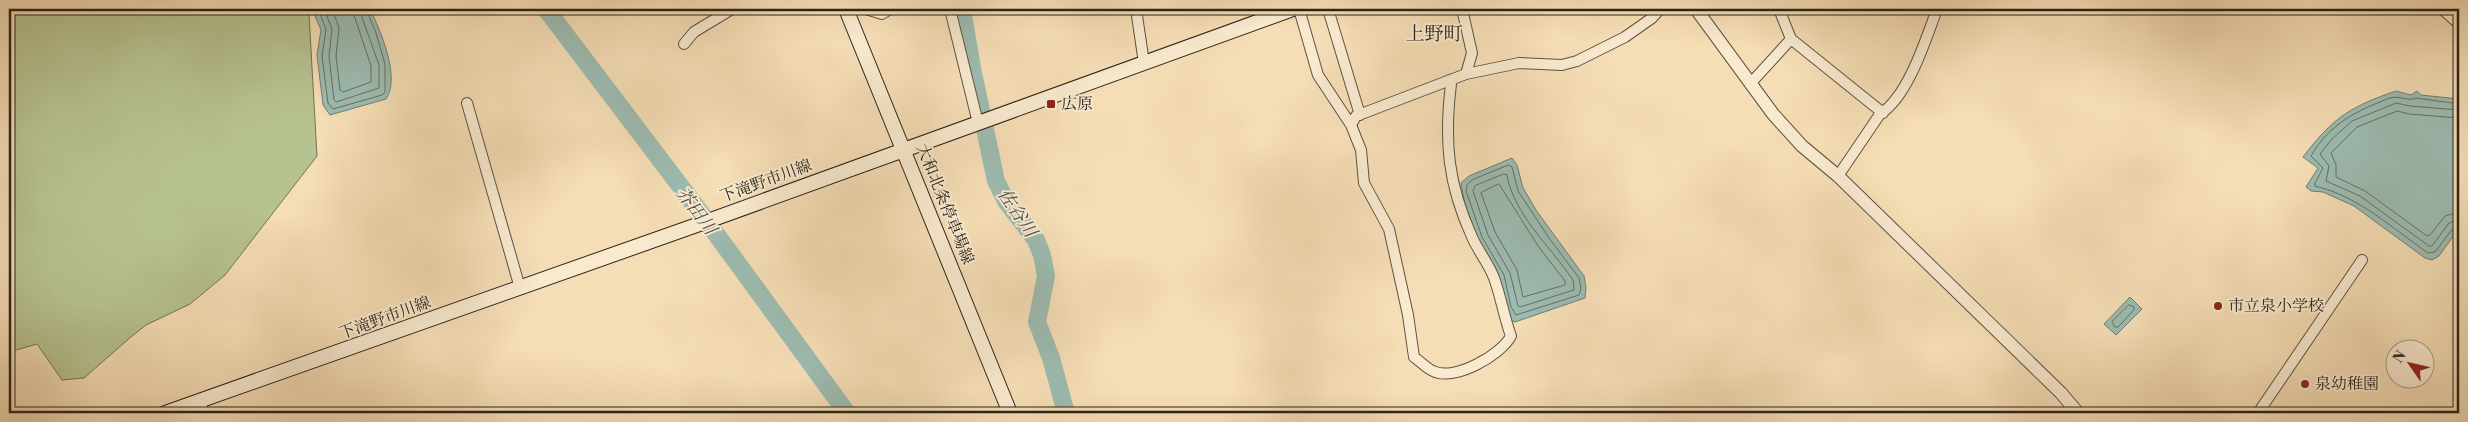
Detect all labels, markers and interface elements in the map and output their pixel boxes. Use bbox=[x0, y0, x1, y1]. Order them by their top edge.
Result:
district label: 上野町 bbox=[1405, 22, 1463, 46]
place label: 広原 bbox=[1061, 94, 1093, 114]
marker: 広原 bbox=[1045, 98, 1057, 110]
street label: 大和北条停車場線 bbox=[912, 141, 978, 267]
street label: 下滝野市川線 bbox=[717, 155, 815, 207]
water label: 芥田川 bbox=[671, 183, 723, 241]
water label: 佐谷川 bbox=[992, 184, 1043, 243]
street label: 下滝野市川線 bbox=[336, 292, 434, 344]
place label: 市立泉小学校 bbox=[2228, 296, 2324, 316]
marker: 市立泉小学校 bbox=[2212, 300, 2224, 312]
north arrow bbox=[2386, 340, 2436, 390]
text: N bbox=[2389, 348, 2411, 367]
place label: 泉幼稚園 bbox=[2315, 374, 2379, 394]
marker: 泉幼稚園 bbox=[2299, 378, 2311, 390]

